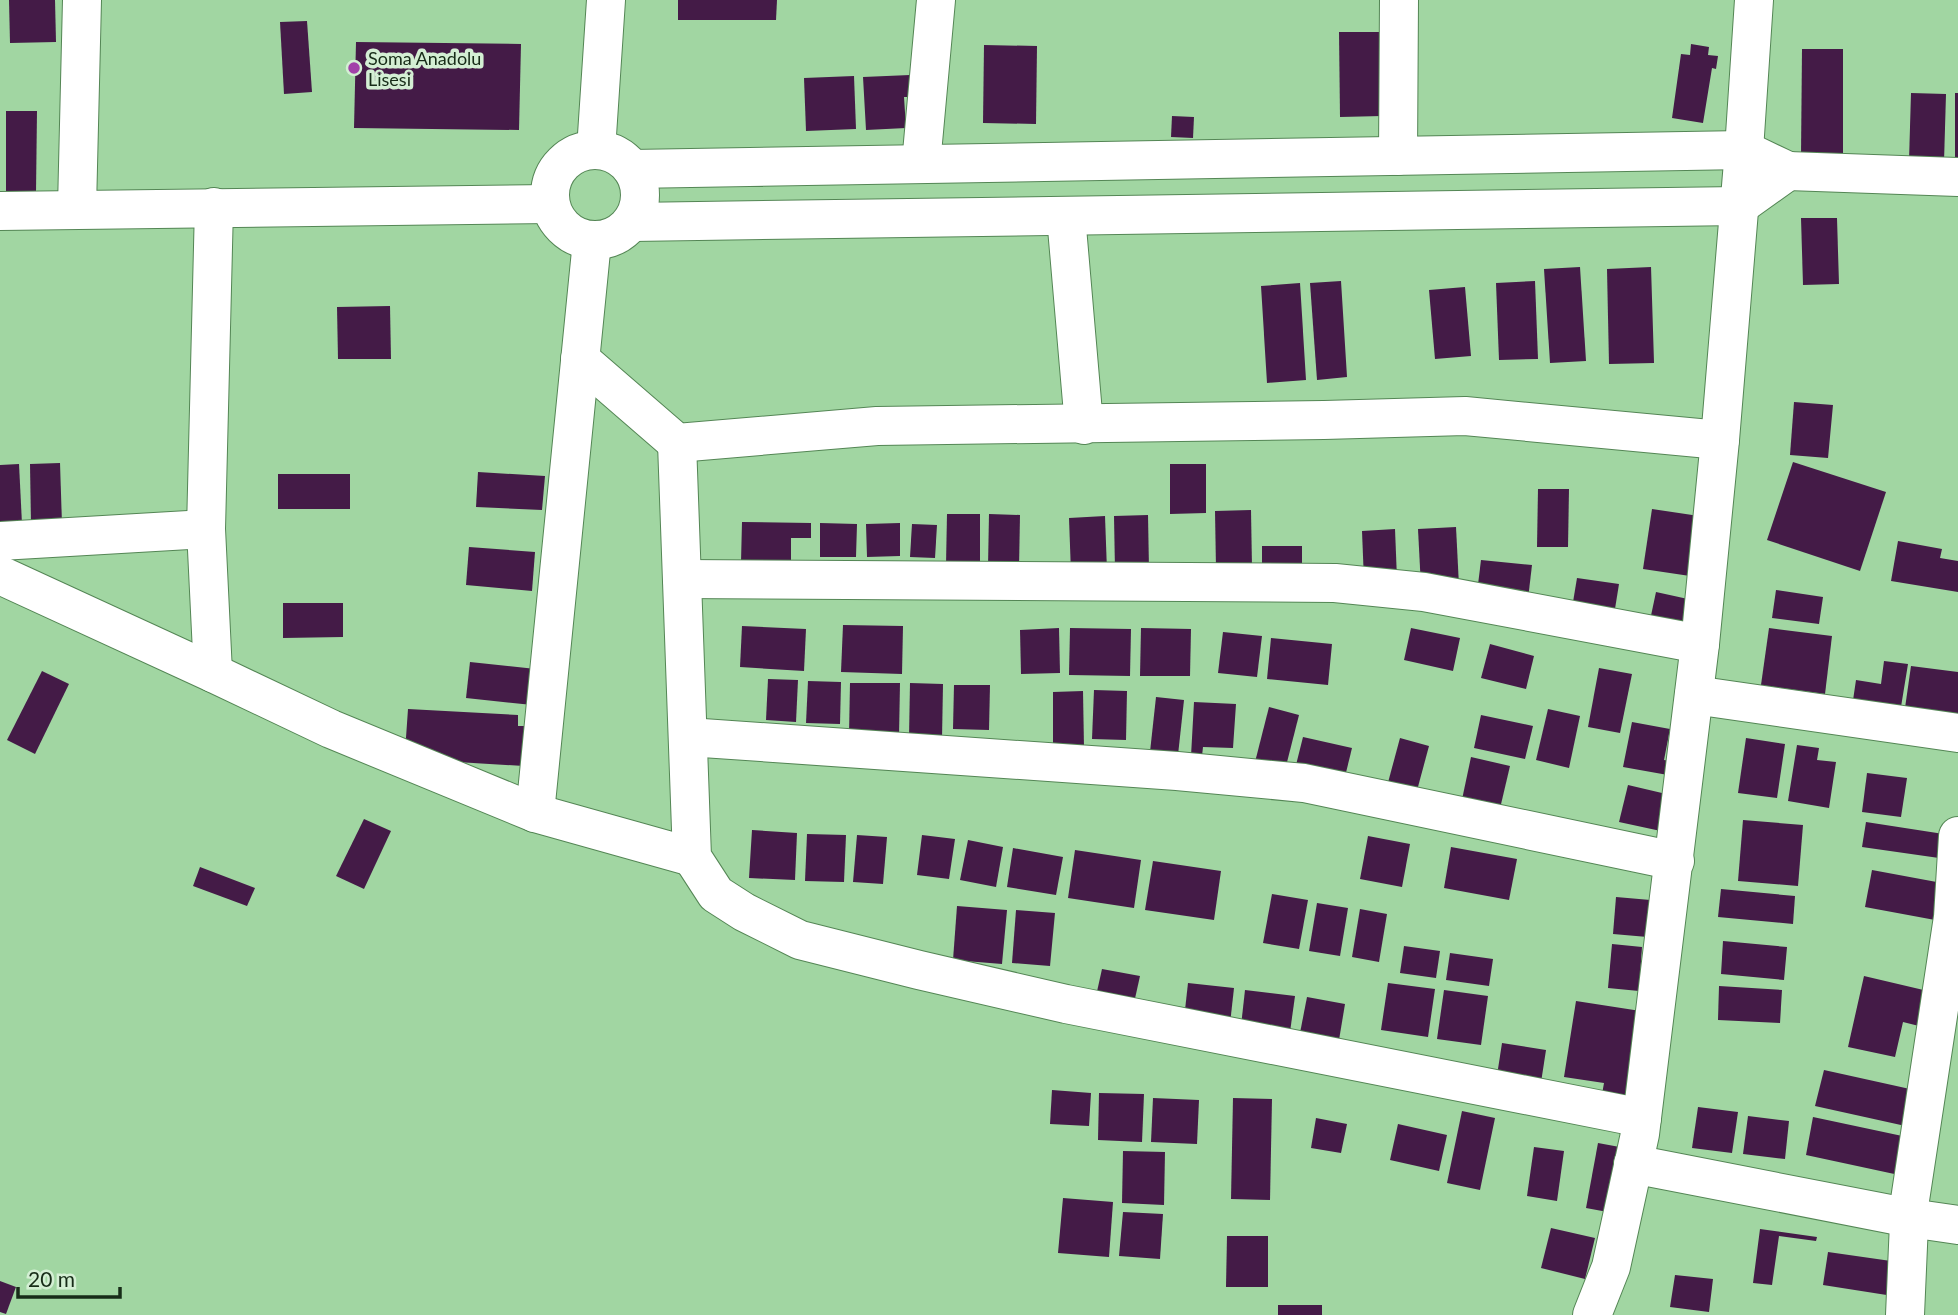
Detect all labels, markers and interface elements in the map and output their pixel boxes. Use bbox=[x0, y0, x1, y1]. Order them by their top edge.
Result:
place label: Soma Anadolu Lisesi bbox=[368, 47, 481, 90]
marker: Soma Anadolu Lisesi bbox=[346, 60, 362, 76]
scale bar bbox=[18, 1256, 119, 1300]
text: 20 m bbox=[28, 1266, 75, 1291]

